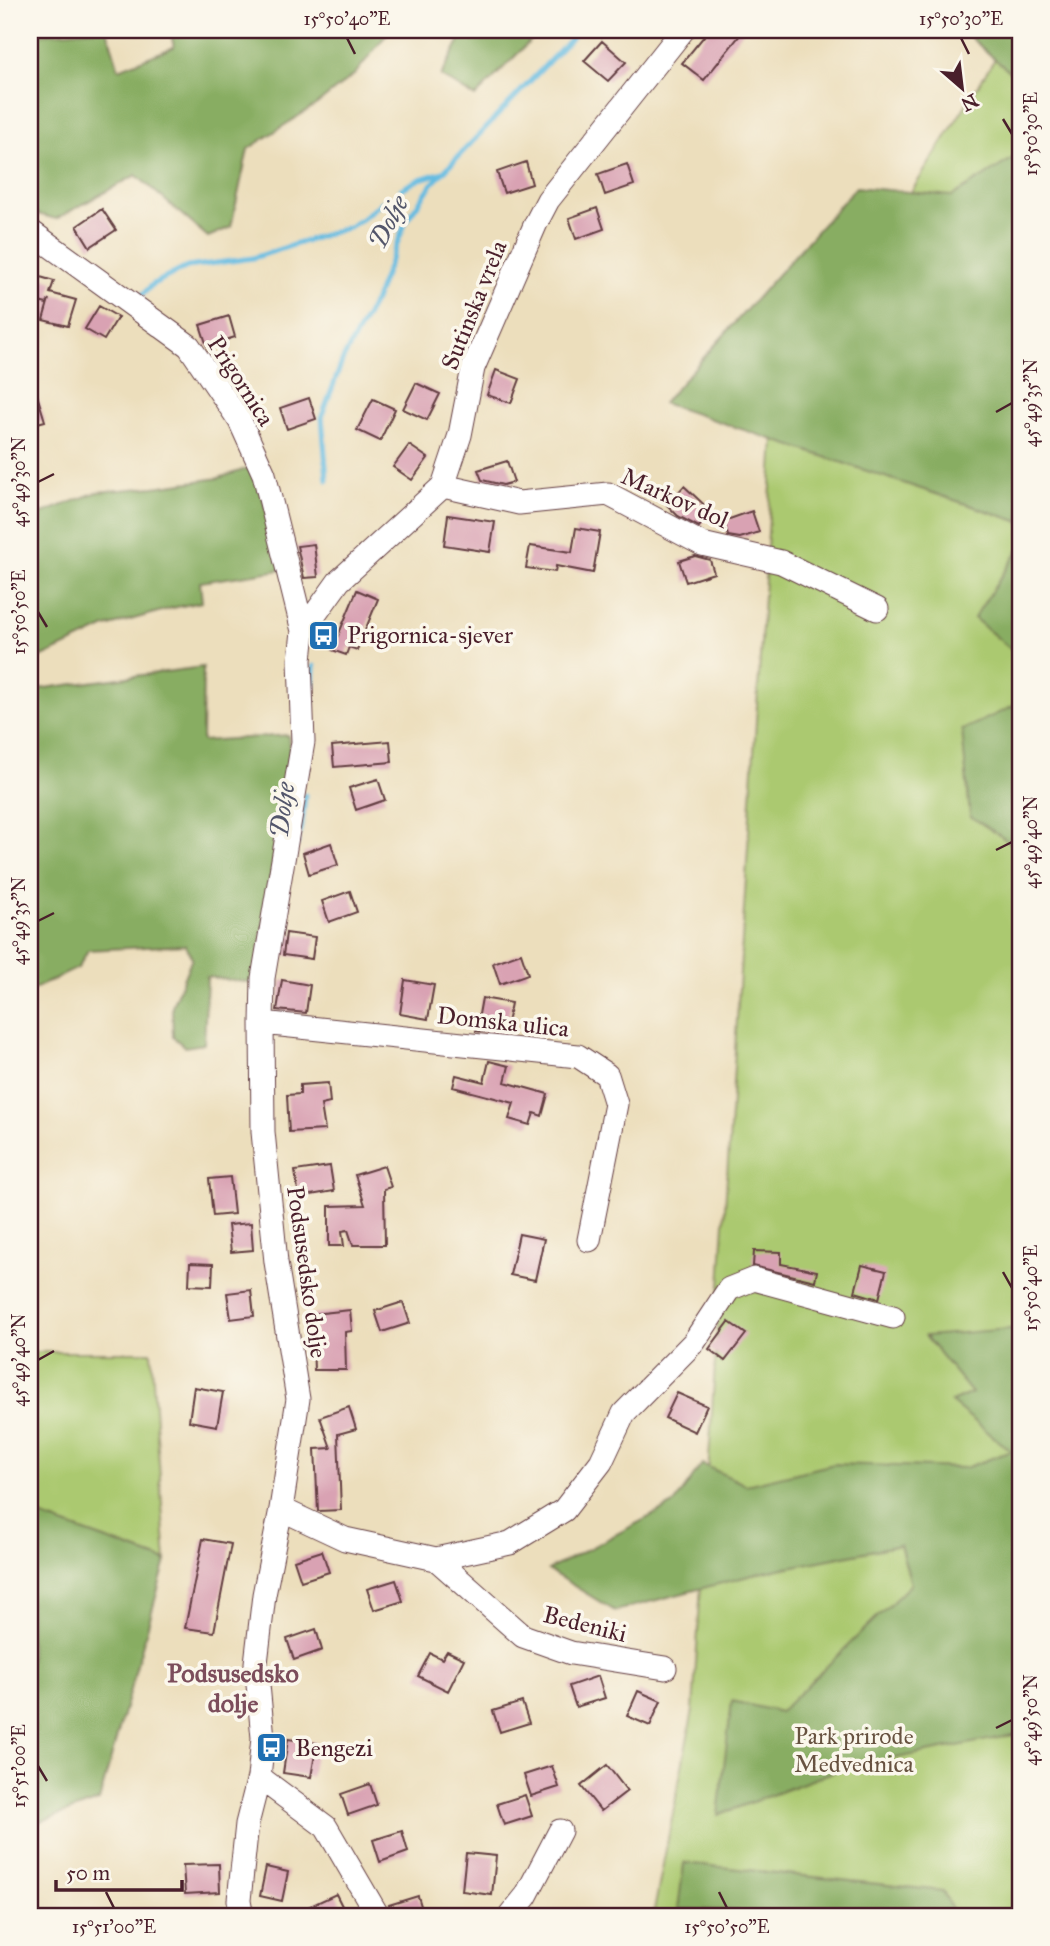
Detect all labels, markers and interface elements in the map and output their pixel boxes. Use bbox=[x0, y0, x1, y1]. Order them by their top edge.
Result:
text: 15°50'40"E bbox=[304, 8, 391, 30]
text: 15°50'30"E bbox=[919, 8, 1003, 30]
north arrow bbox=[928, 52, 998, 122]
text: N bbox=[957, 89, 982, 117]
text: 15°50'30"E bbox=[1020, 92, 1042, 176]
water label: Dolje bbox=[361, 189, 416, 254]
street label: Sutinska vrela bbox=[434, 235, 514, 374]
street label: Prigornica bbox=[201, 330, 282, 432]
text: 45°49'35"N bbox=[1020, 359, 1042, 447]
text: 45°49'30"N bbox=[8, 437, 30, 527]
street label: Markov dol bbox=[617, 461, 734, 535]
text: 15°50'50"E bbox=[8, 569, 30, 655]
bus stop icon: Prigornica-sjever bbox=[307, 618, 341, 652]
place label: Prigornica-sjever bbox=[347, 620, 513, 650]
water label: Dolje bbox=[263, 779, 301, 840]
text: 45°49'40"N bbox=[1020, 795, 1042, 889]
text: 45°49'35"N bbox=[8, 877, 30, 965]
street label: Domska ulica bbox=[436, 1000, 571, 1044]
street label: Podsusedsko dolje bbox=[280, 1184, 334, 1360]
text: 15°50'40"E bbox=[1020, 1244, 1042, 1331]
text: 45°49'40"N bbox=[8, 1313, 30, 1407]
street label: Bedeniki bbox=[540, 1599, 630, 1649]
district label: Podsusedsko dolje bbox=[167, 1657, 299, 1719]
text: 45°49'50"N bbox=[1020, 1674, 1042, 1766]
park label: Park prirode Medvednica bbox=[794, 1721, 915, 1779]
text: 15°51'00"E bbox=[8, 1724, 30, 1808]
bus stop icon: Bengezi bbox=[255, 1731, 289, 1765]
place label: Bengezi bbox=[295, 1733, 373, 1763]
scale bar bbox=[56, 1848, 182, 1892]
text: 50 m bbox=[66, 1860, 111, 1886]
text: 15°51'00"E bbox=[72, 1916, 156, 1938]
text: 15°50'50"E bbox=[684, 1916, 770, 1938]

